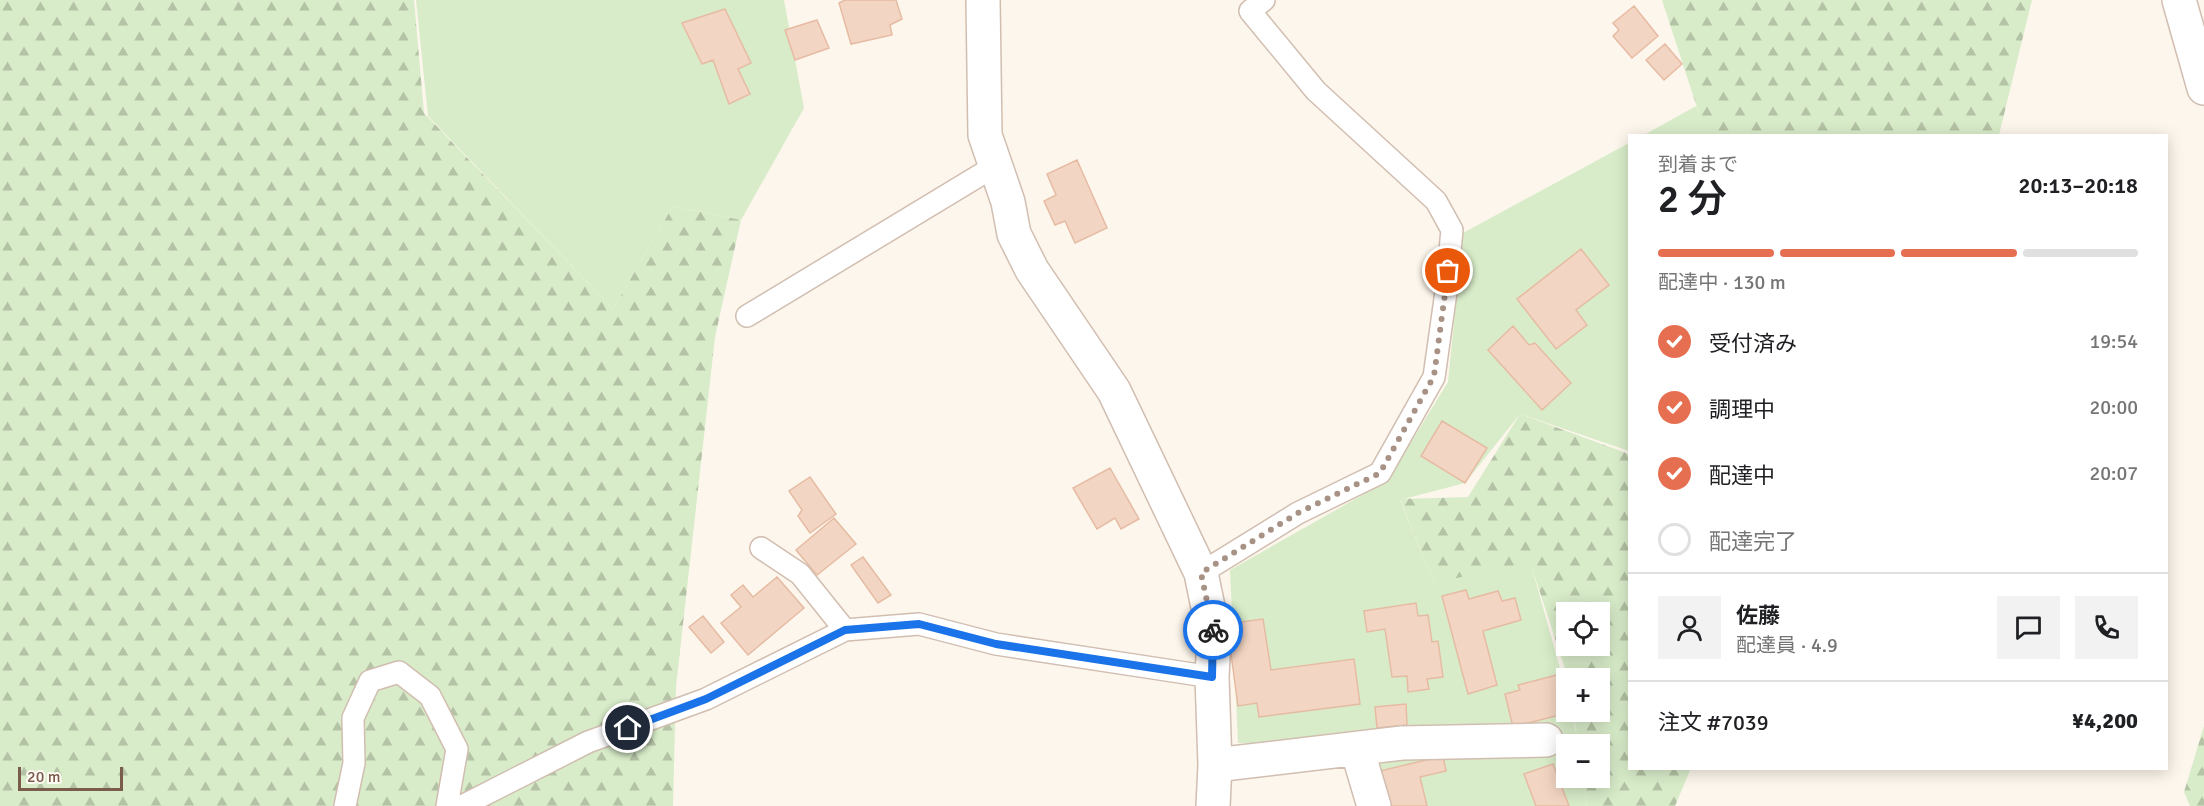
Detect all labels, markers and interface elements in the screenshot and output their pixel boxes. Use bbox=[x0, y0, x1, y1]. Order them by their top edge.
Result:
text: 到着まで bbox=[1658, 152, 1738, 177]
text: 20:13–20:18 bbox=[2019, 172, 2138, 199]
text: 2 分 bbox=[1658, 175, 1727, 223]
pin bbox=[1422, 245, 1473, 296]
icon: bag bbox=[1431, 254, 1464, 287]
text: 配達中 · 130 m bbox=[1658, 270, 1786, 295]
icon: check bbox=[1658, 325, 1691, 358]
text: 19:54 bbox=[2089, 329, 2138, 354]
text: 受付済み bbox=[1709, 330, 1797, 357]
icon: check bbox=[1658, 391, 1691, 424]
text: 20:00 bbox=[2089, 395, 2138, 420]
text: 調理中 bbox=[1709, 396, 1775, 423]
icon: check bbox=[1658, 457, 1691, 490]
text: 20:07 bbox=[2089, 461, 2138, 486]
text: 配達中 bbox=[1709, 462, 1775, 489]
text: 配達完了 bbox=[1709, 528, 1797, 555]
button: person bbox=[1658, 596, 1721, 659]
button: chat bbox=[1997, 596, 2060, 659]
button: phone bbox=[2075, 596, 2138, 659]
courier bbox=[1183, 600, 1243, 660]
map controls bbox=[1556, 602, 1610, 788]
button: locate bbox=[1556, 602, 1610, 656]
text: 佐藤 bbox=[1736, 602, 1780, 629]
icon: bike bbox=[1197, 614, 1230, 647]
text: 配達員 · 4.9 bbox=[1736, 633, 1838, 658]
button: + bbox=[1556, 668, 1610, 722]
pin bbox=[602, 702, 653, 753]
text: ¥4,200 bbox=[2072, 707, 2138, 734]
text: 注文 #7039 bbox=[1658, 709, 1769, 736]
icon: home bbox=[611, 711, 644, 744]
button: − bbox=[1556, 734, 1610, 788]
scale bar bbox=[18, 764, 123, 792]
text: 20 m bbox=[27, 767, 61, 787]

